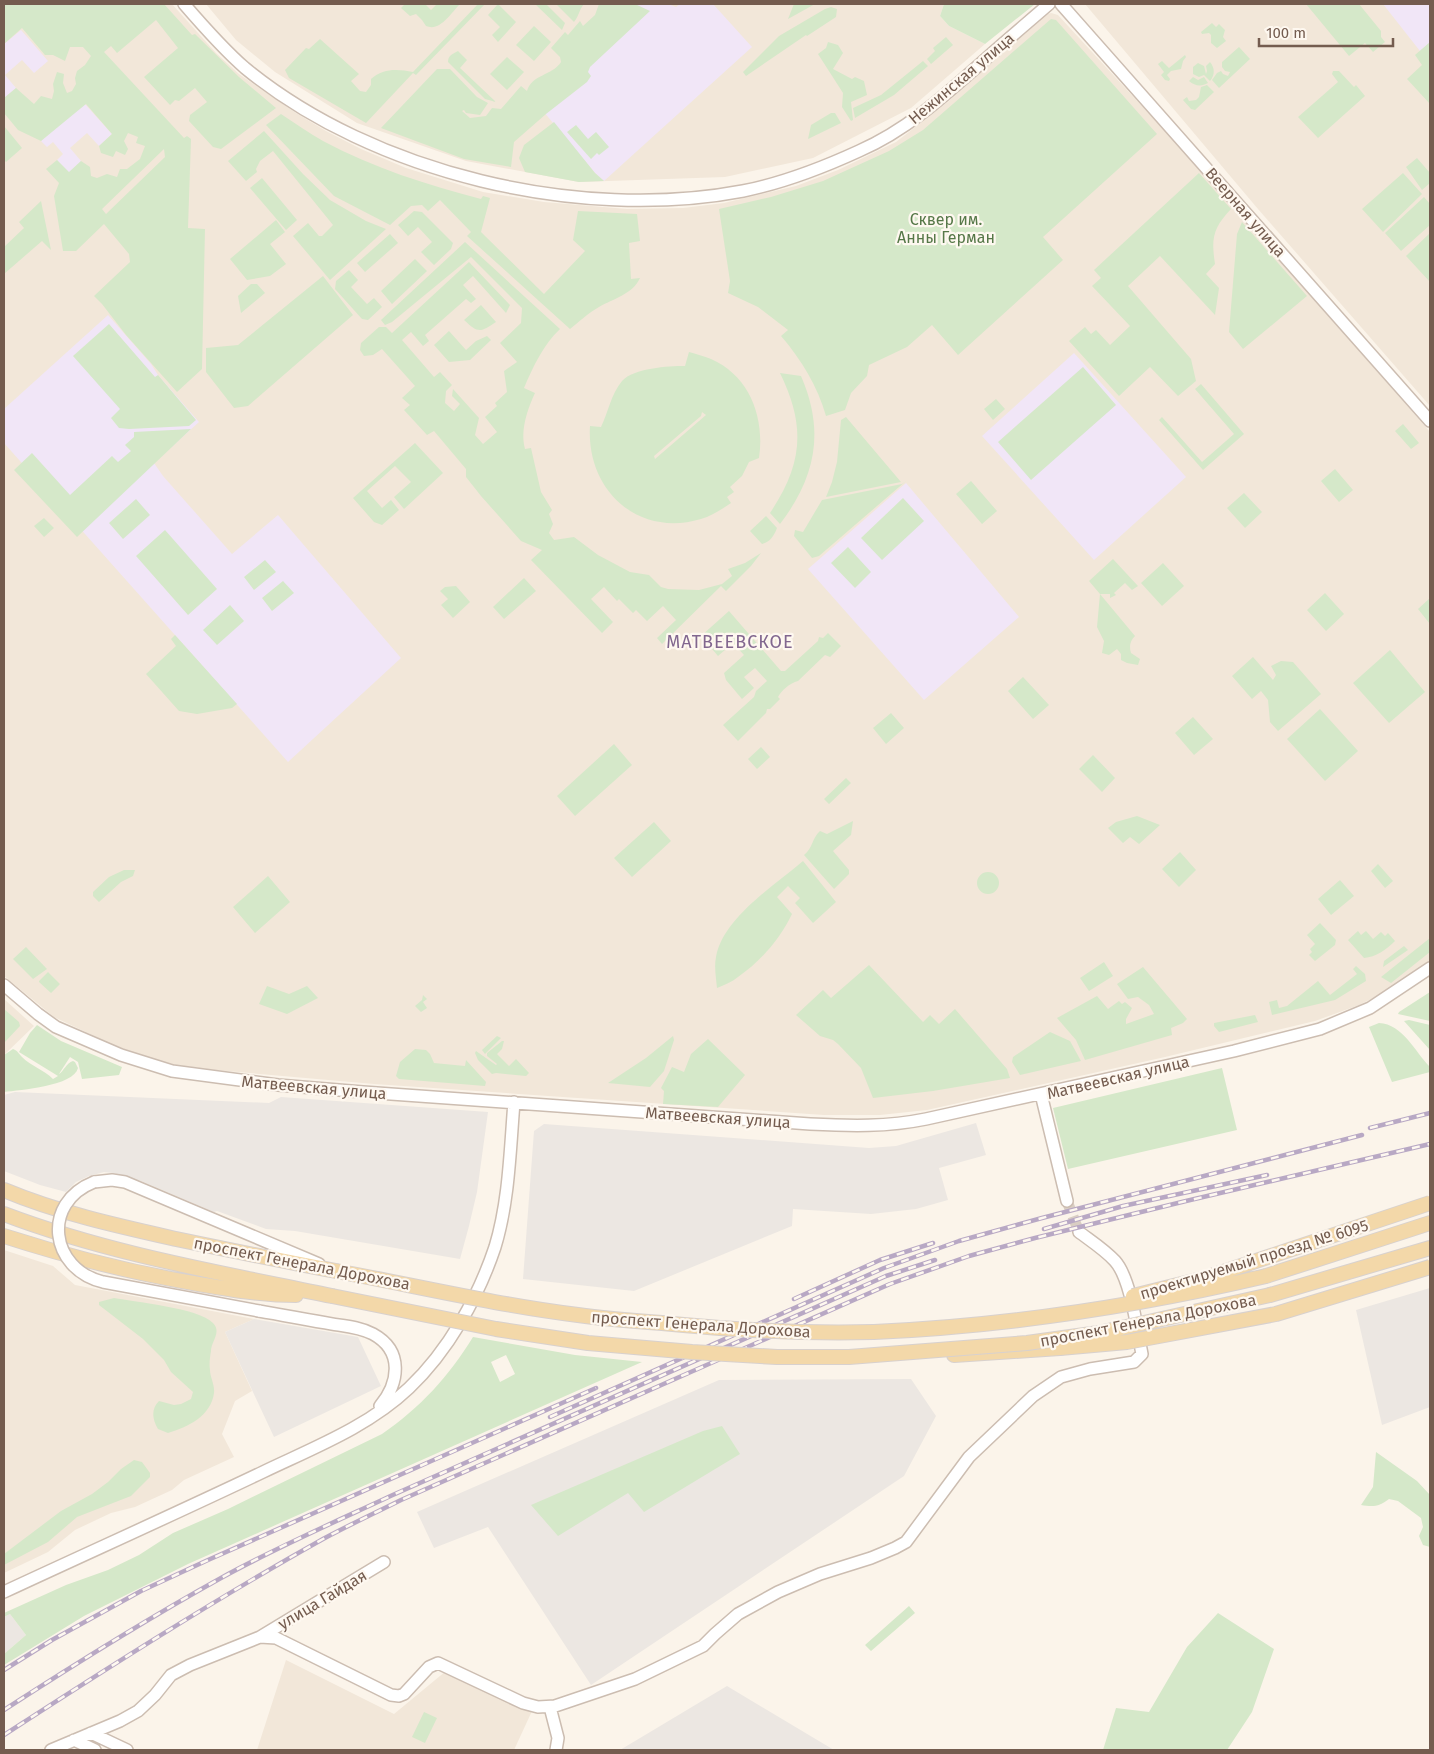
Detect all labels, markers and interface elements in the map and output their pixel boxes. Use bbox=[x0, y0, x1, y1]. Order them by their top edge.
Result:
scale bar bbox=[1259, 15, 1393, 47]
text: 100 m bbox=[1266, 24, 1306, 42]
street label: Нежинская улица bbox=[905, 29, 1018, 128]
street label: Веерная улица bbox=[1202, 164, 1290, 261]
park label: Сквер им. Анны Герман bbox=[897, 210, 995, 247]
district label: МАТВЕЕВСКОЕ bbox=[666, 631, 794, 653]
street label: Матвеевская улица bbox=[1045, 1052, 1191, 1103]
street label: Матвеевская улица bbox=[241, 1072, 387, 1103]
street label: Матвеевская улица bbox=[645, 1103, 791, 1132]
street label: проектируемый проезд № 6095 bbox=[1138, 1216, 1371, 1303]
street label: проспект Генерала Дорохова bbox=[192, 1233, 412, 1294]
street label: проспект Генерала Дорохова bbox=[1038, 1290, 1258, 1351]
street label: проспект Генерала Дорохова bbox=[591, 1307, 811, 1342]
street label: улица Гайдая bbox=[274, 1566, 370, 1633]

